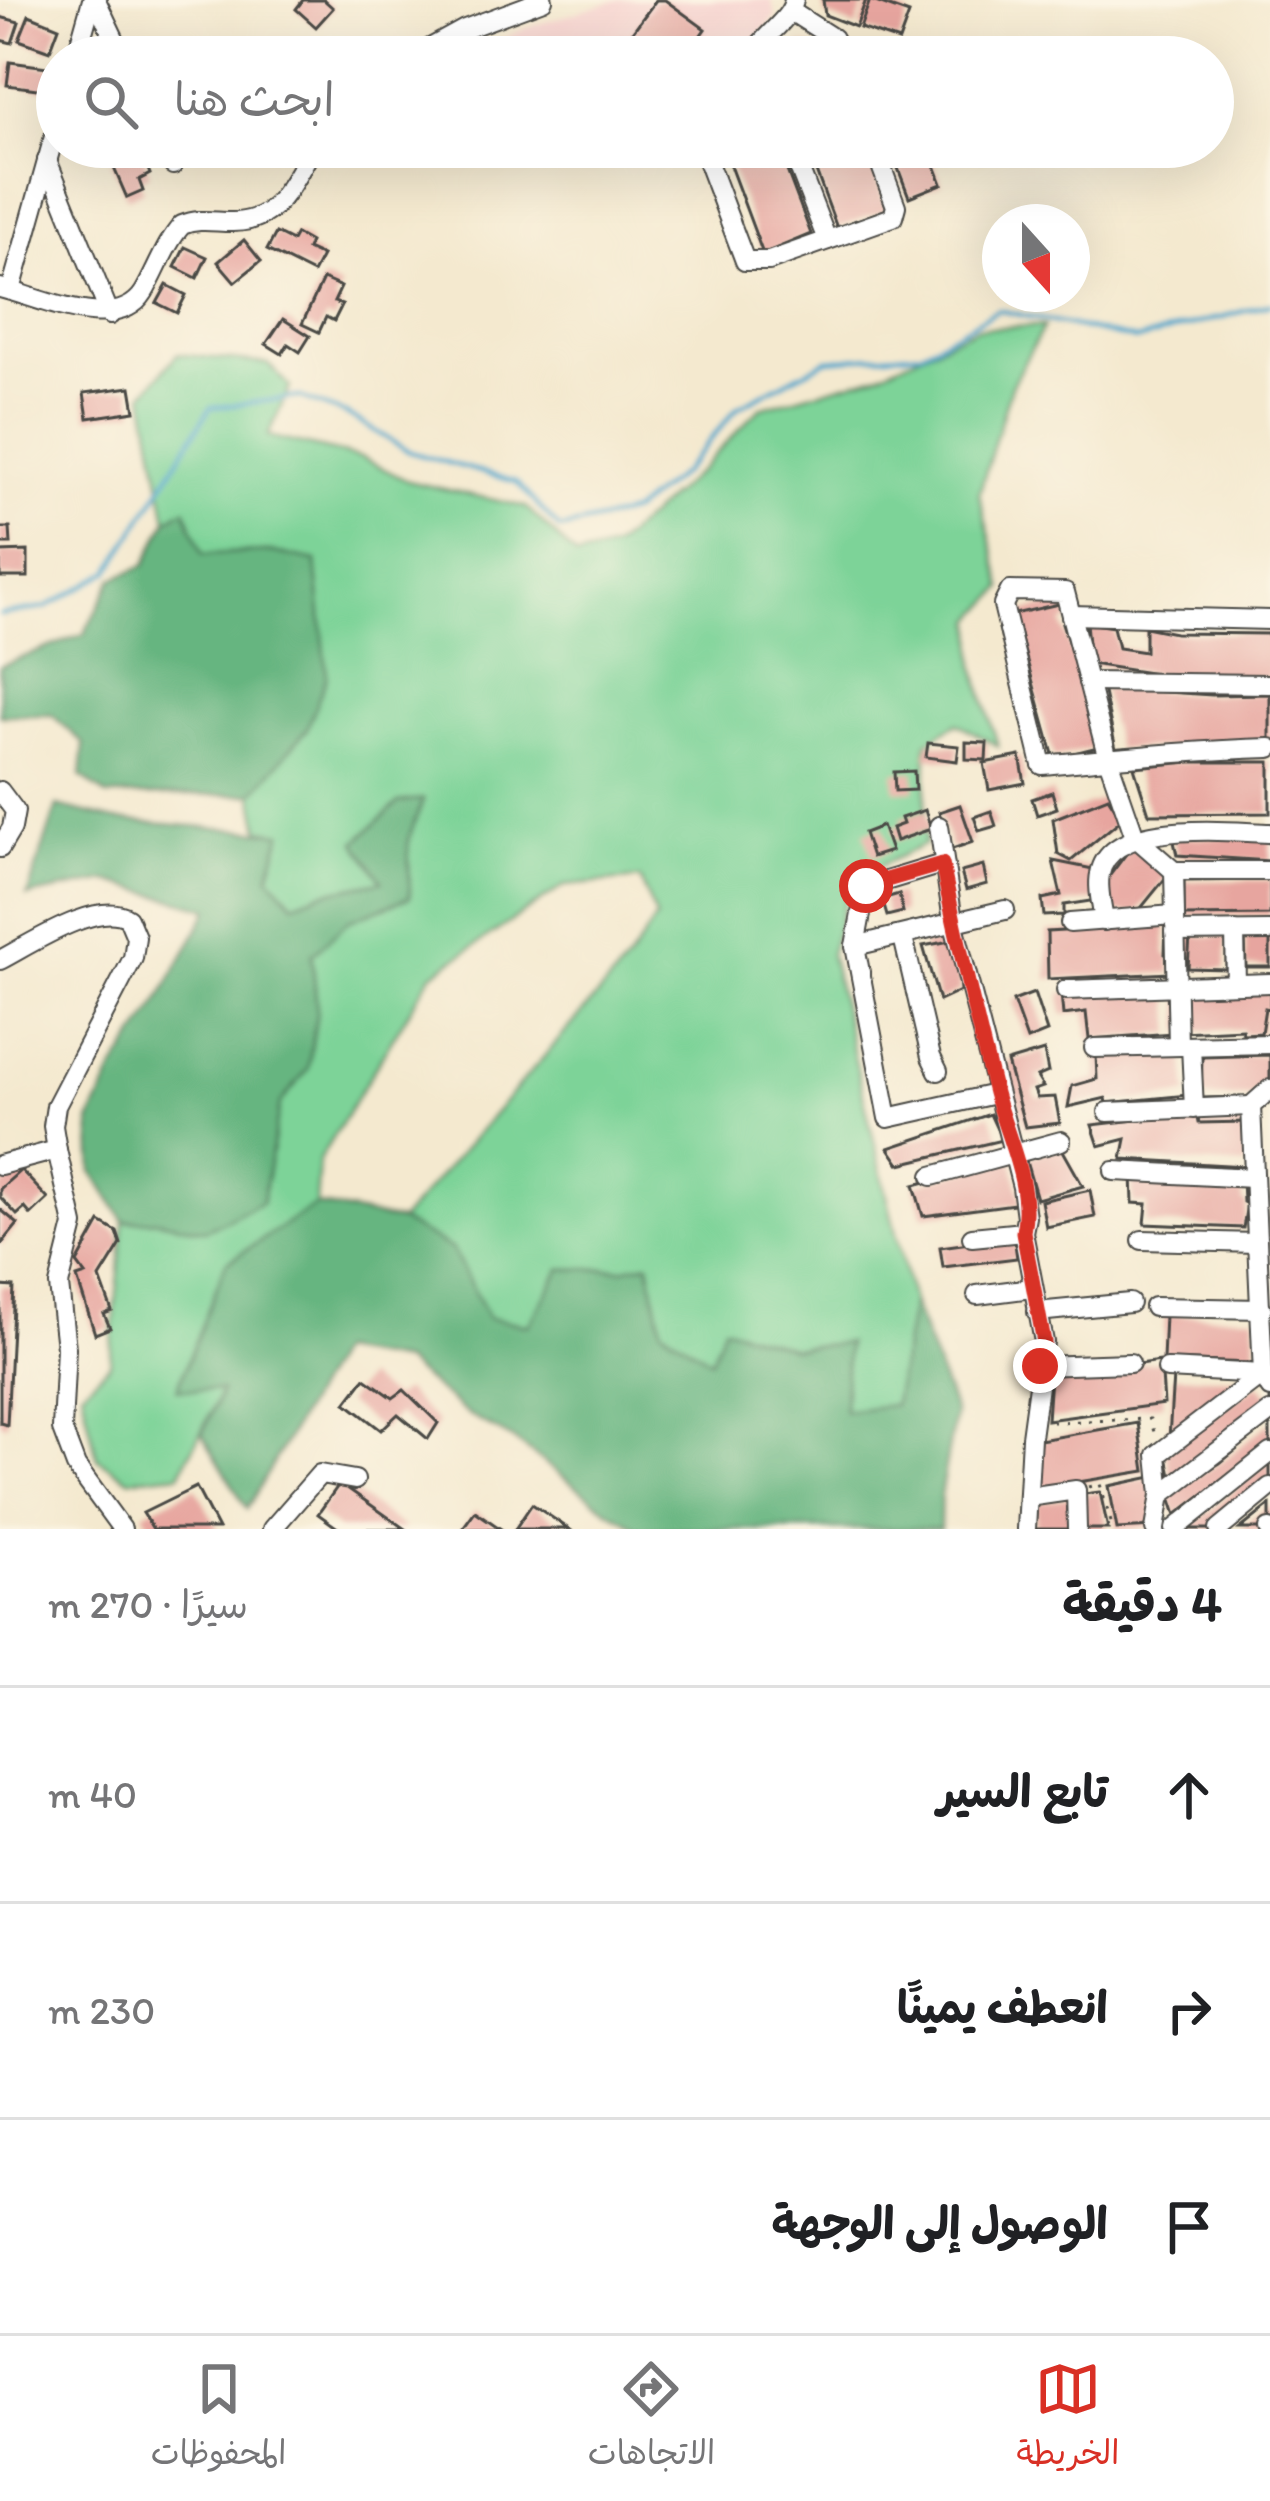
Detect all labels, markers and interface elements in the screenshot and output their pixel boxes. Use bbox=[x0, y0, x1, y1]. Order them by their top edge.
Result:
search box bbox=[36, 36, 1234, 168]
icon: search bbox=[78, 69, 144, 135]
text: ابحث هنا bbox=[174, 72, 335, 126]
north arrow bbox=[982, 204, 1090, 312]
route start bbox=[839, 859, 893, 913]
route end bbox=[1013, 1339, 1067, 1393]
text: 4 دقيقة bbox=[1062, 1573, 1222, 1634]
text: سيرًا · 270 m bbox=[48, 1581, 248, 1628]
icon: ahead bbox=[1156, 1762, 1222, 1828]
text: تابع السير bbox=[938, 1764, 1108, 1818]
text: 40 m bbox=[48, 1771, 137, 1818]
icon: right bbox=[1156, 1978, 1222, 2044]
text: انعطف يمينًا bbox=[897, 1980, 1108, 2034]
text: 230 m bbox=[48, 1987, 155, 2034]
icon: arrive bbox=[1156, 2194, 1222, 2260]
text: الوصول إلى الوجهة bbox=[771, 2196, 1108, 2250]
tab: المحفوظات bbox=[151, 2356, 287, 2482]
tab: الاتجاهات bbox=[588, 2356, 715, 2482]
tab: الخريطة bbox=[1016, 2356, 1119, 2482]

